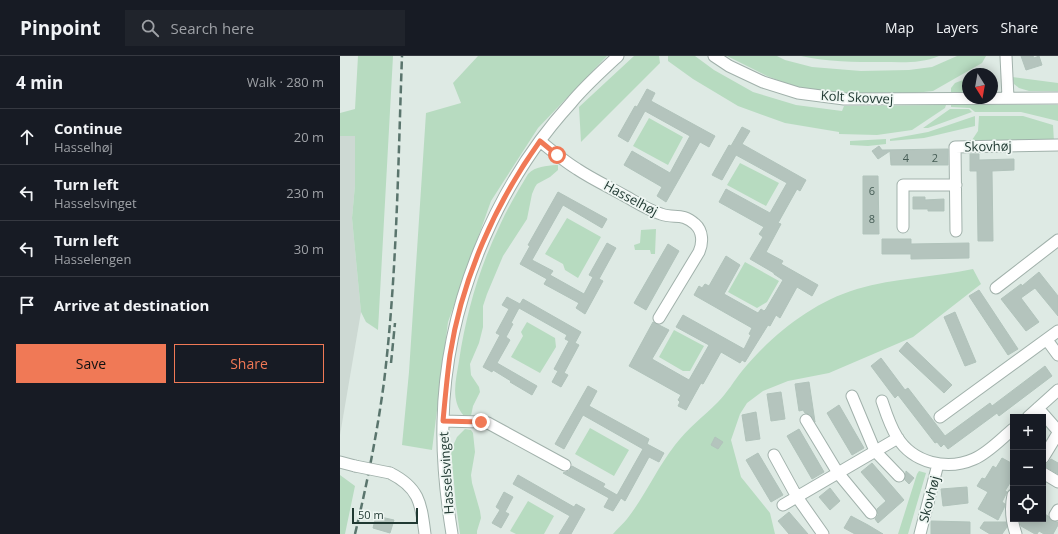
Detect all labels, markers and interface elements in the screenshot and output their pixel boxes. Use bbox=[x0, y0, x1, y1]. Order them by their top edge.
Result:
search box bbox=[125, 10, 405, 46]
text: Pinpoint bbox=[20, 15, 101, 41]
icon: search bbox=[139, 17, 161, 39]
text: Search here bbox=[171, 18, 254, 38]
text: Map bbox=[885, 18, 914, 37]
text: Layers bbox=[936, 18, 978, 37]
text: Share bbox=[1000, 18, 1038, 37]
north arrow bbox=[962, 68, 998, 104]
text: 4 min bbox=[16, 71, 63, 94]
text: Walk · 280 m bbox=[247, 73, 324, 91]
street label: Kolt Skovvej bbox=[820, 86, 894, 108]
text: Continue bbox=[54, 118, 122, 138]
icon: ahead bbox=[16, 126, 38, 148]
text: 20 m bbox=[294, 128, 324, 146]
street label: Skovhøj bbox=[964, 137, 1012, 155]
text: Hasselhøj bbox=[54, 138, 113, 156]
route start bbox=[548, 146, 566, 164]
house number: 4 bbox=[903, 150, 910, 165]
house number: 2 bbox=[932, 150, 938, 165]
text: Turn left bbox=[54, 174, 119, 194]
street label: Hasselhøj bbox=[601, 176, 661, 220]
icon: left bbox=[16, 182, 38, 204]
house number: 6 bbox=[869, 183, 875, 198]
text: 230 m bbox=[286, 184, 324, 202]
text: Hasselsvinget bbox=[54, 194, 137, 212]
house number: 8 bbox=[869, 211, 875, 226]
text: Turn left bbox=[54, 230, 119, 250]
icon: left bbox=[16, 238, 38, 260]
text: 30 m bbox=[294, 240, 324, 258]
text: Hasselengen bbox=[54, 250, 131, 268]
icon: arrive bbox=[16, 294, 38, 316]
text: Arrive at destination bbox=[54, 295, 209, 315]
button: Save bbox=[16, 344, 166, 383]
button: Share bbox=[174, 344, 324, 383]
route end bbox=[472, 413, 490, 431]
map controls bbox=[1010, 414, 1046, 522]
button: + bbox=[1010, 414, 1046, 450]
street label: Hasselsvinget bbox=[434, 431, 458, 515]
button: − bbox=[1010, 450, 1046, 486]
street label: Skovhøj bbox=[914, 474, 944, 524]
button: locate bbox=[1010, 486, 1046, 522]
scale bar bbox=[352, 506, 418, 525]
text: 50 m bbox=[358, 507, 384, 522]

